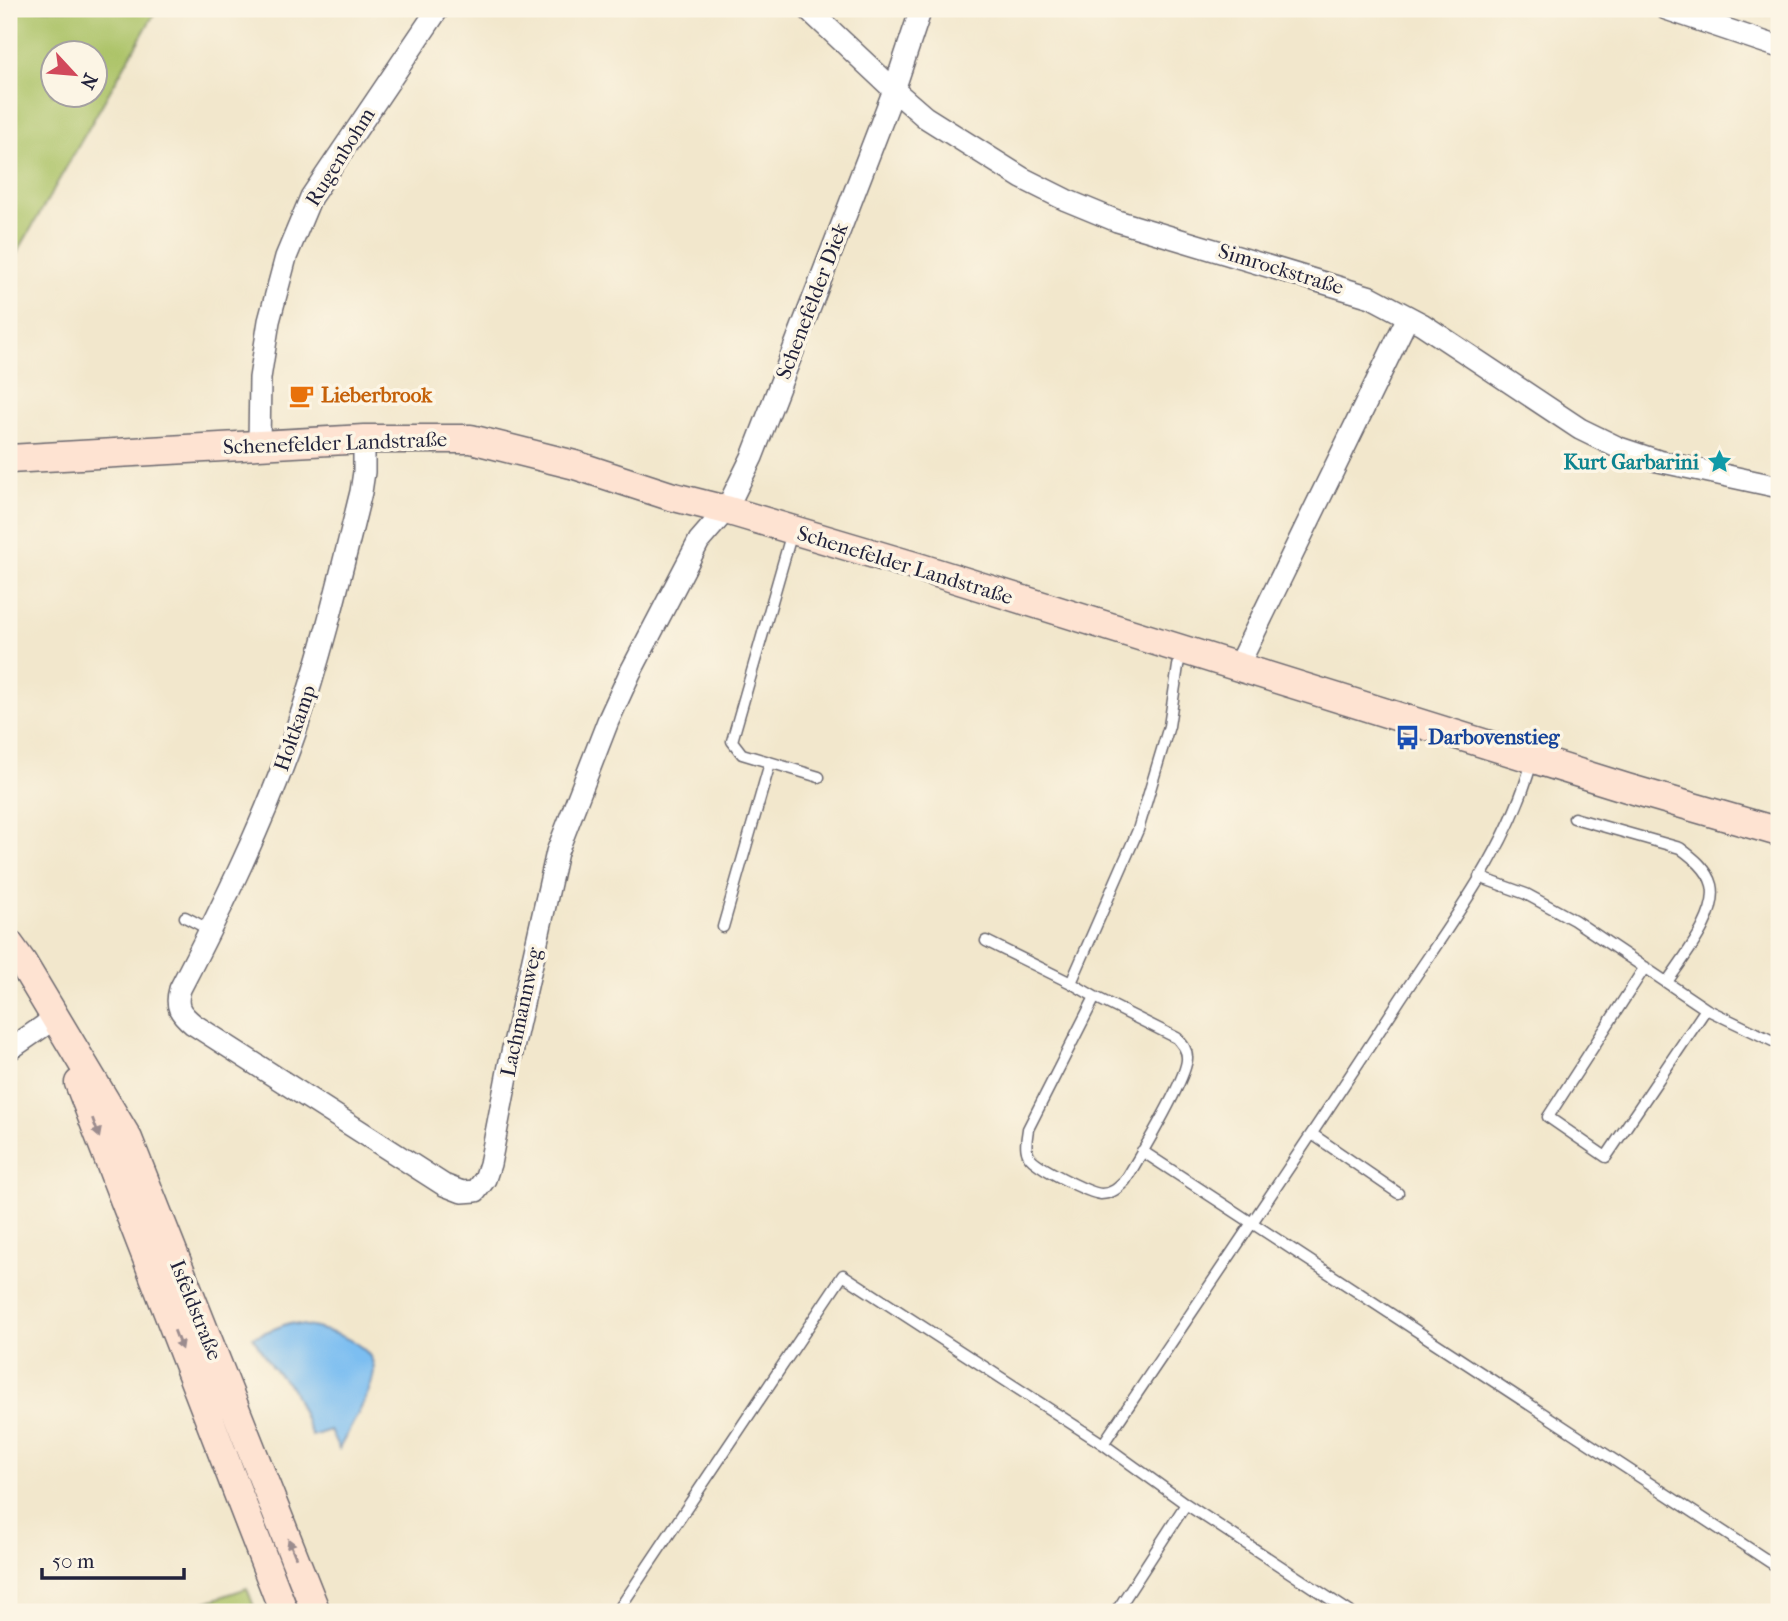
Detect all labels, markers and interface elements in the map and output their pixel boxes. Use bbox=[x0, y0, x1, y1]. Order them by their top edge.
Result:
north arrow bbox=[38, 38, 108, 108]
text: N bbox=[75, 70, 101, 93]
street label: Rugenbohm bbox=[300, 103, 380, 211]
street label: Schenefelder Diek bbox=[771, 219, 853, 383]
street label: Simrockstraße bbox=[1216, 239, 1346, 299]
cafe icon: Lieberbrook bbox=[287, 381, 315, 409]
place label: Lieberbrook bbox=[321, 383, 433, 407]
street label: Schenefelder Landstraße bbox=[223, 427, 447, 459]
place icon: Kurt Garbarini bbox=[1705, 448, 1733, 476]
place label: Kurt Garbarini bbox=[1564, 450, 1700, 474]
street label: Schenefelder Landstraße bbox=[794, 521, 1016, 609]
street label: Holtkamp bbox=[269, 682, 321, 774]
bus stop icon: Darbovenstieg bbox=[1394, 723, 1422, 751]
place label: Darbovenstieg bbox=[1428, 725, 1560, 749]
street label: Lachmannweg bbox=[496, 944, 547, 1079]
one-way arrow bbox=[91, 1117, 102, 1138]
street label: Isfeldstraße bbox=[165, 1256, 227, 1364]
one-way arrow bbox=[173, 1329, 184, 1350]
scale bar bbox=[42, 1537, 184, 1581]
one-way arrow bbox=[286, 1538, 297, 1559]
text: 50 m bbox=[52, 1549, 95, 1573]

